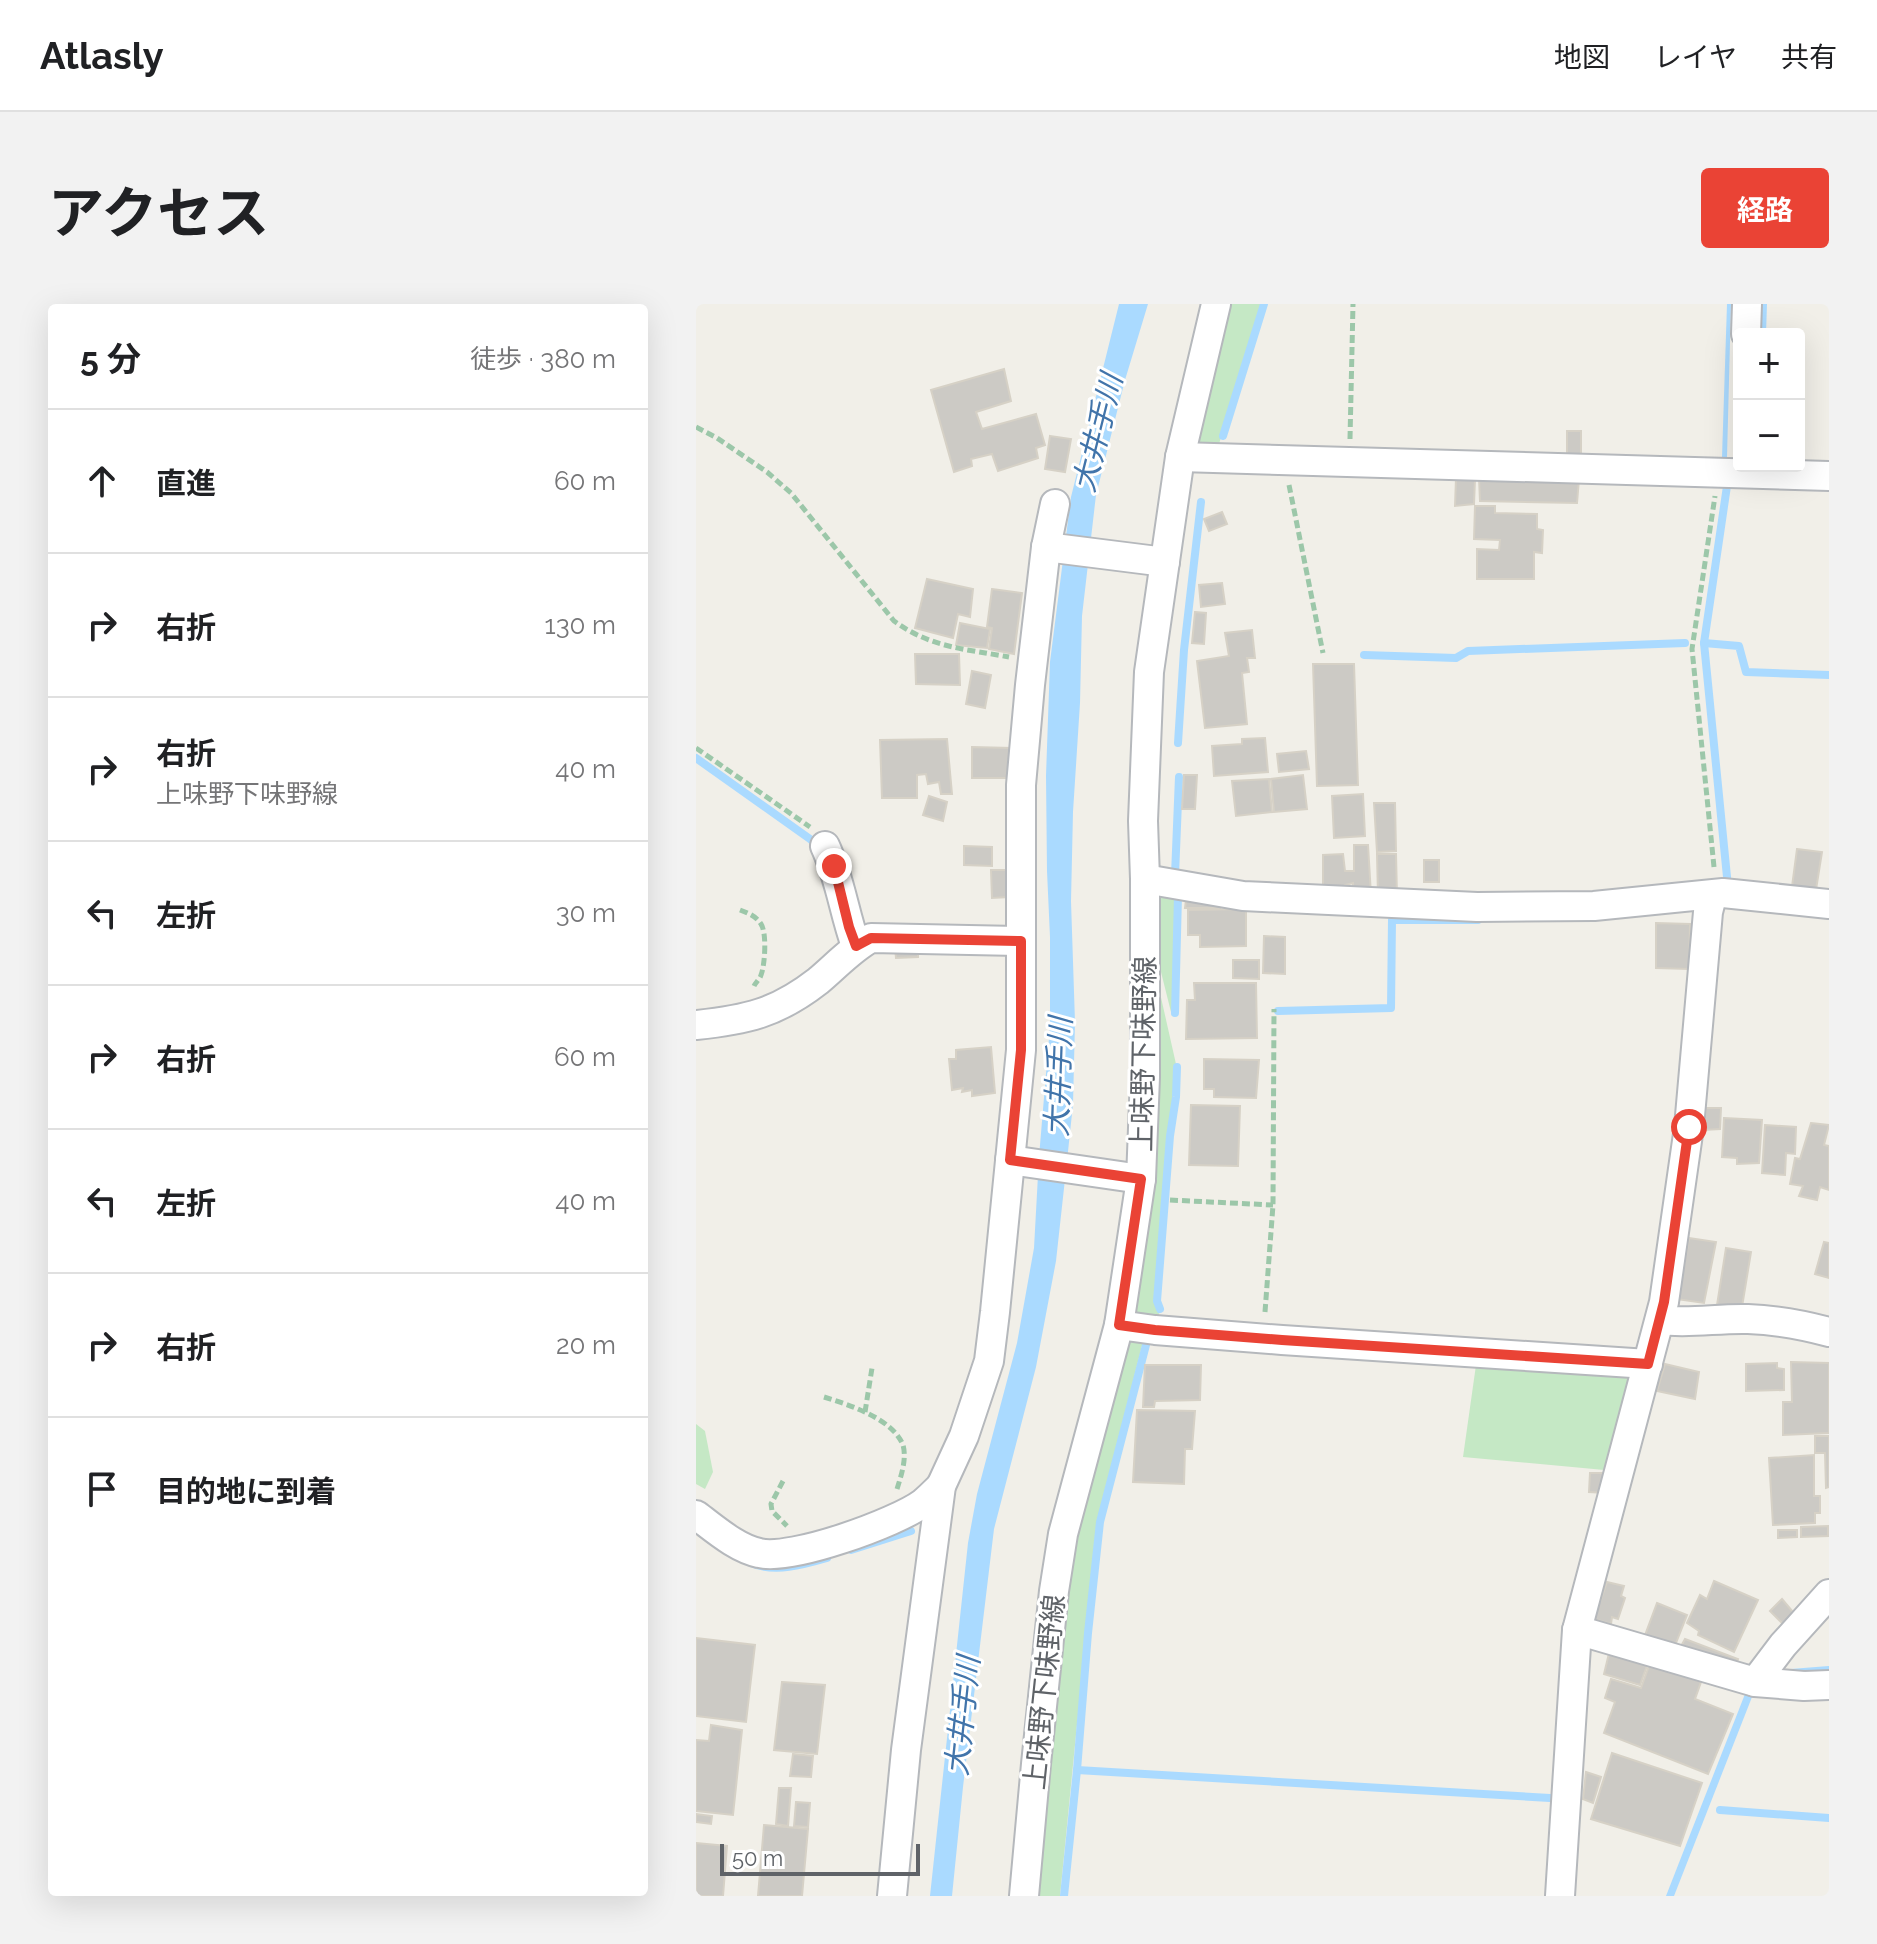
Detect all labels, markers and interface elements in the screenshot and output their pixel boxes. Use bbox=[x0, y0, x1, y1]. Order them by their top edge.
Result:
text: Atlasly bbox=[40, 33, 164, 78]
text: 地図 bbox=[1554, 41, 1610, 74]
text: レイヤ bbox=[1654, 41, 1737, 74]
text: 共有 bbox=[1781, 41, 1837, 74]
button: 経路 bbox=[1701, 168, 1829, 248]
text: アクセス bbox=[48, 180, 269, 246]
map controls bbox=[1733, 328, 1805, 472]
button: + bbox=[1733, 328, 1805, 400]
text: 5 分 bbox=[80, 339, 141, 379]
text: 徒歩 · 380 m bbox=[470, 344, 616, 374]
water label: 大井手川 bbox=[1066, 368, 1130, 495]
button: − bbox=[1733, 400, 1805, 472]
icon: ahead bbox=[80, 459, 124, 503]
text: 直進 bbox=[156, 466, 216, 501]
text: 60 m bbox=[554, 466, 616, 496]
icon: right bbox=[80, 603, 124, 647]
text: 右折 bbox=[156, 610, 216, 645]
text: 130 m bbox=[545, 610, 616, 640]
text: 右折 bbox=[156, 736, 216, 771]
icon: right bbox=[80, 747, 124, 791]
text: 40 m bbox=[555, 754, 616, 784]
text: 上味野下味野線 bbox=[156, 779, 338, 809]
route end bbox=[816, 848, 852, 884]
icon: left bbox=[80, 891, 124, 935]
text: 左折 bbox=[156, 898, 216, 933]
text: 30 m bbox=[556, 898, 616, 928]
street label: 上味野下味野線 bbox=[1125, 956, 1162, 1152]
water label: 大井手川 bbox=[1039, 1013, 1078, 1138]
icon: right bbox=[80, 1035, 124, 1079]
text: 右折 bbox=[156, 1042, 216, 1077]
text: 60 m bbox=[554, 1042, 616, 1072]
route start bbox=[1671, 1109, 1707, 1145]
icon: left bbox=[80, 1179, 124, 1223]
text: 左折 bbox=[156, 1186, 216, 1221]
text: 40 m bbox=[555, 1186, 616, 1216]
icon: right bbox=[80, 1323, 124, 1367]
text: 右折 bbox=[156, 1330, 216, 1365]
text: 20 m bbox=[556, 1330, 616, 1360]
icon: arrive bbox=[80, 1467, 124, 1511]
text: 目的地に到着 bbox=[156, 1474, 336, 1509]
street label: 上味野下味野線 bbox=[1018, 1593, 1071, 1791]
water label: 大井手川 bbox=[939, 1651, 986, 1777]
scale bar bbox=[720, 1840, 920, 1876]
text: 50 m bbox=[732, 1845, 783, 1871]

